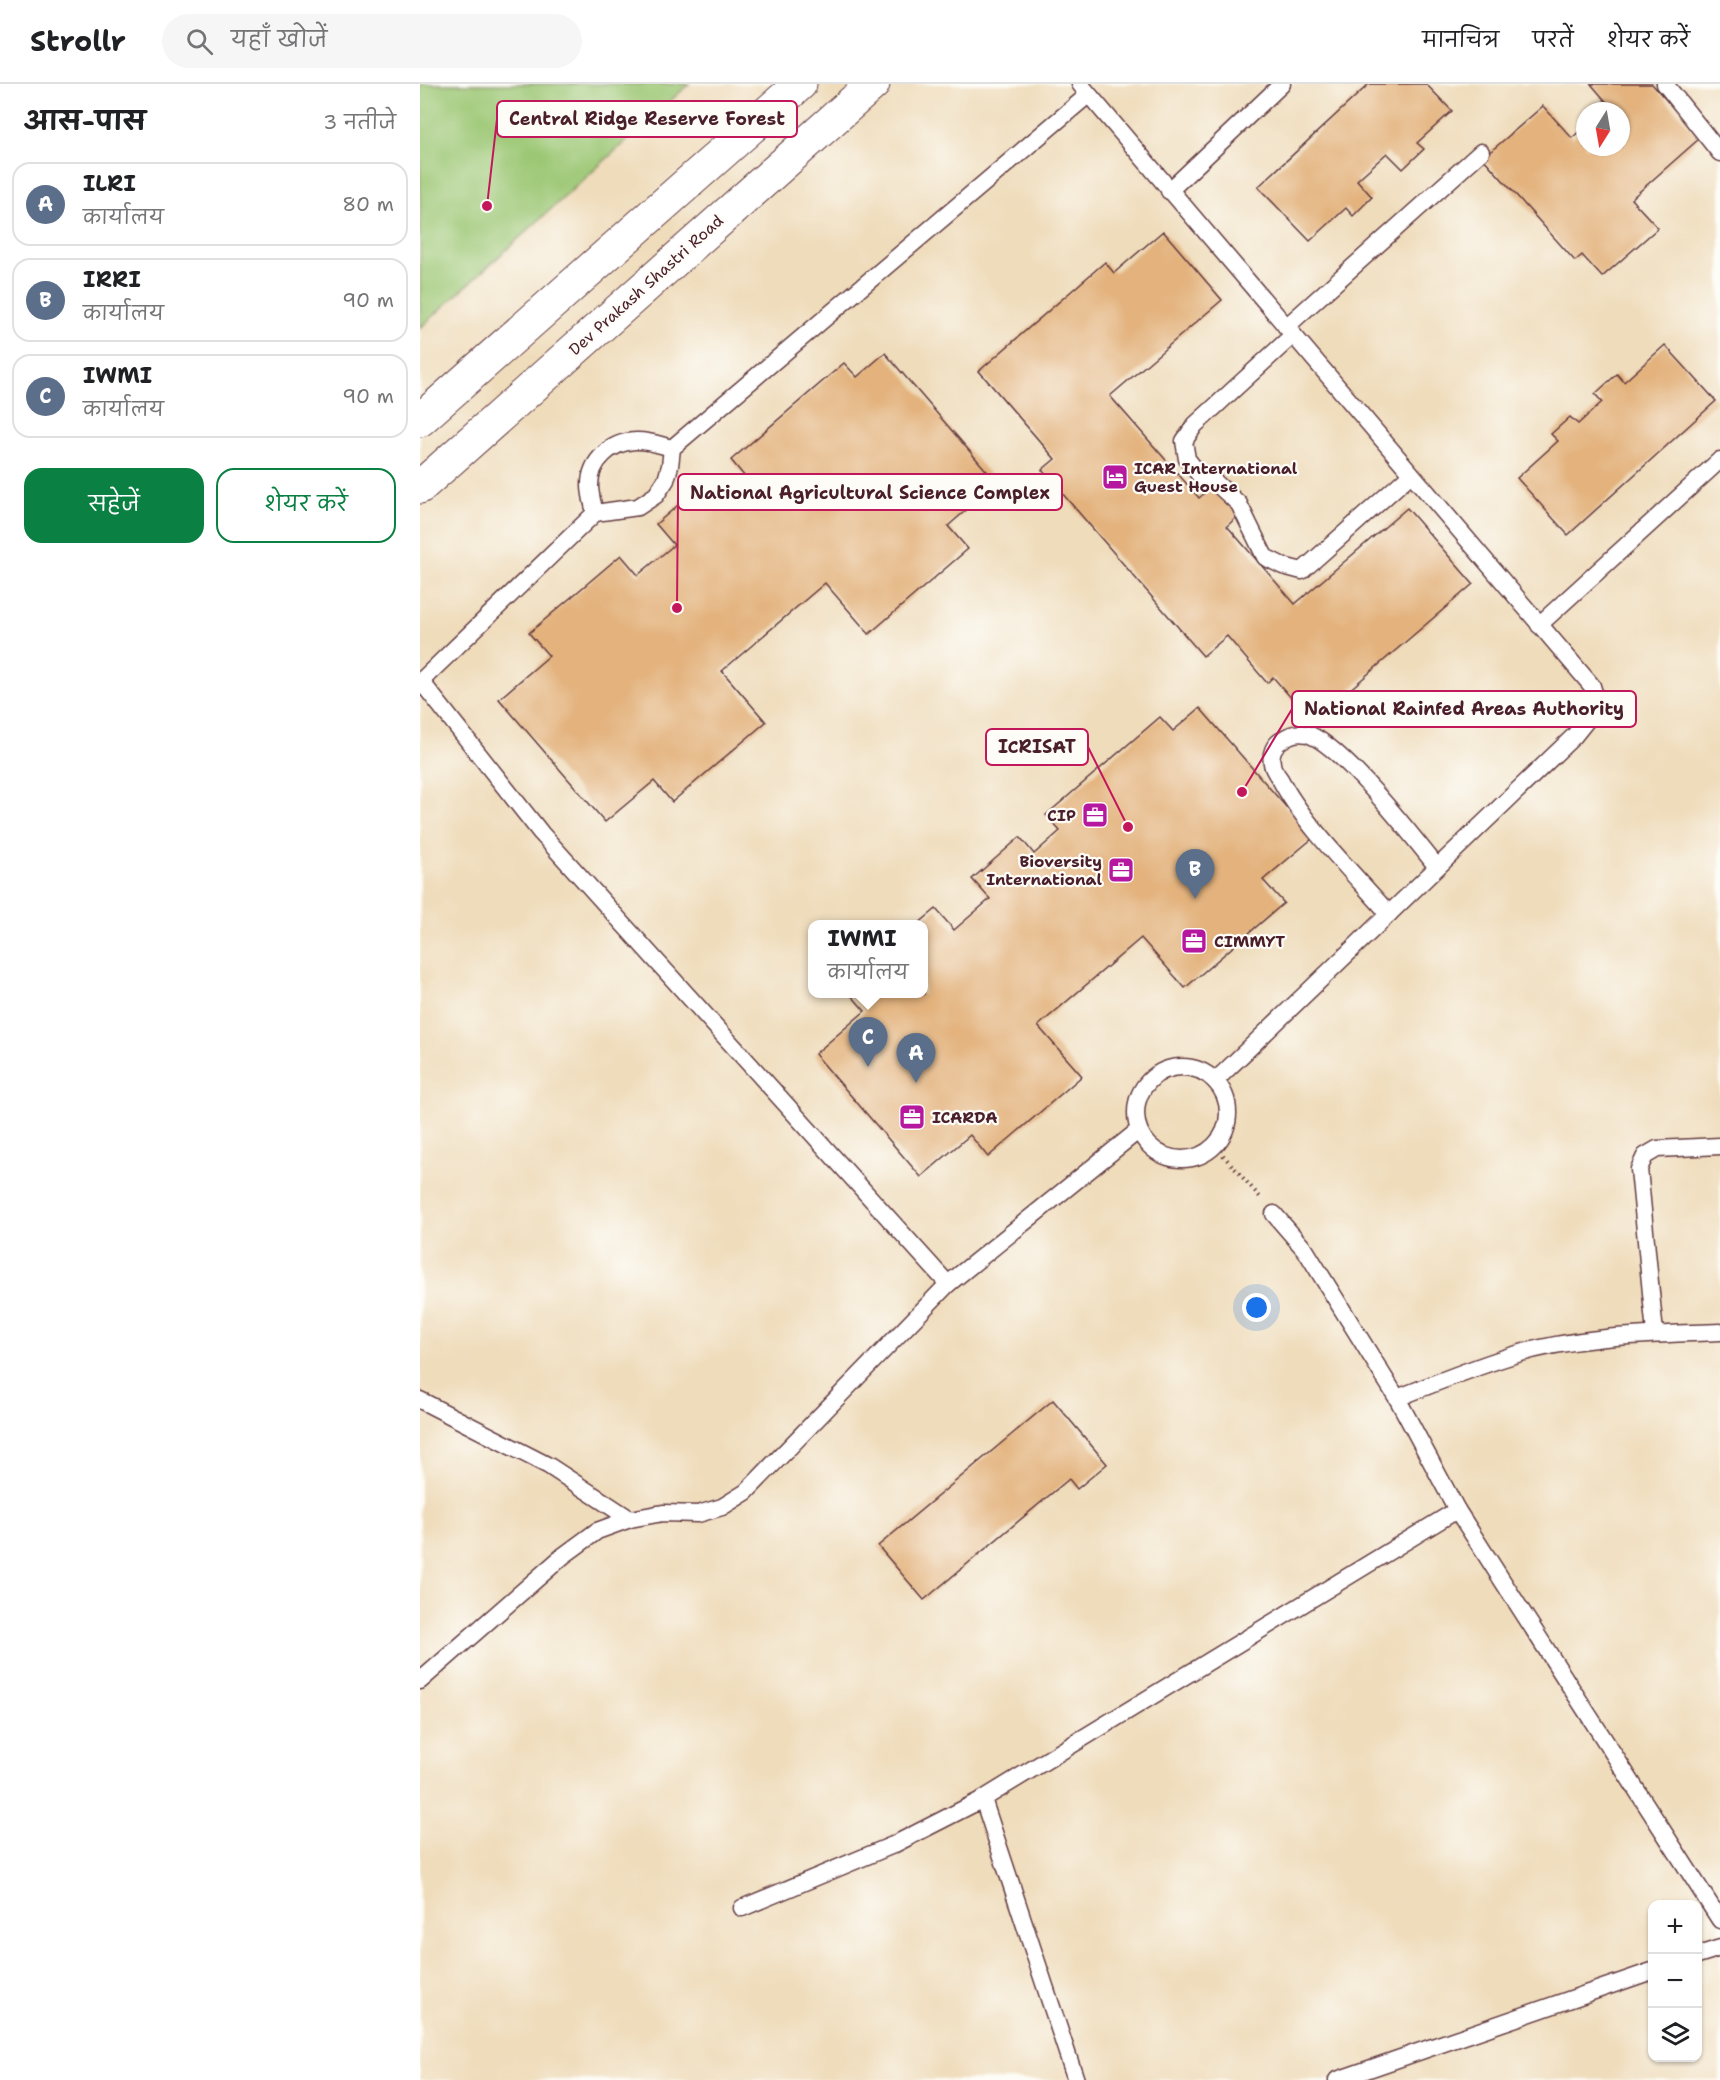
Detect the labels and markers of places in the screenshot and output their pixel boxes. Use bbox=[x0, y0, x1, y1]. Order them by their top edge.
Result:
callout: Central Ridge Reserve Forest bbox=[497, 101, 797, 137]
place label: ICAR International Guest House bbox=[1134, 458, 1298, 497]
hotel icon: ICAR International Guest House bbox=[1100, 462, 1130, 492]
callout: National Agricultural Science Complex bbox=[678, 474, 1062, 510]
callout: National Rainfed Areas Authority bbox=[1292, 691, 1636, 727]
callout: ICRISAT bbox=[986, 729, 1088, 765]
office icon: CIP bbox=[1080, 800, 1110, 830]
place label: CIP bbox=[1047, 805, 1076, 826]
pin: B bbox=[1176, 850, 1214, 899]
place label: Bioversity International bbox=[986, 851, 1102, 890]
office icon: Bioversity International bbox=[1106, 855, 1136, 885]
office icon: CIMMYT bbox=[1179, 926, 1209, 956]
place label: CIMMYT bbox=[1214, 931, 1285, 952]
pin: C bbox=[848, 1018, 888, 1067]
pin: A bbox=[896, 1034, 936, 1083]
office icon: ICARDA bbox=[897, 1102, 927, 1132]
place label: ICARDA bbox=[932, 1107, 998, 1128]

